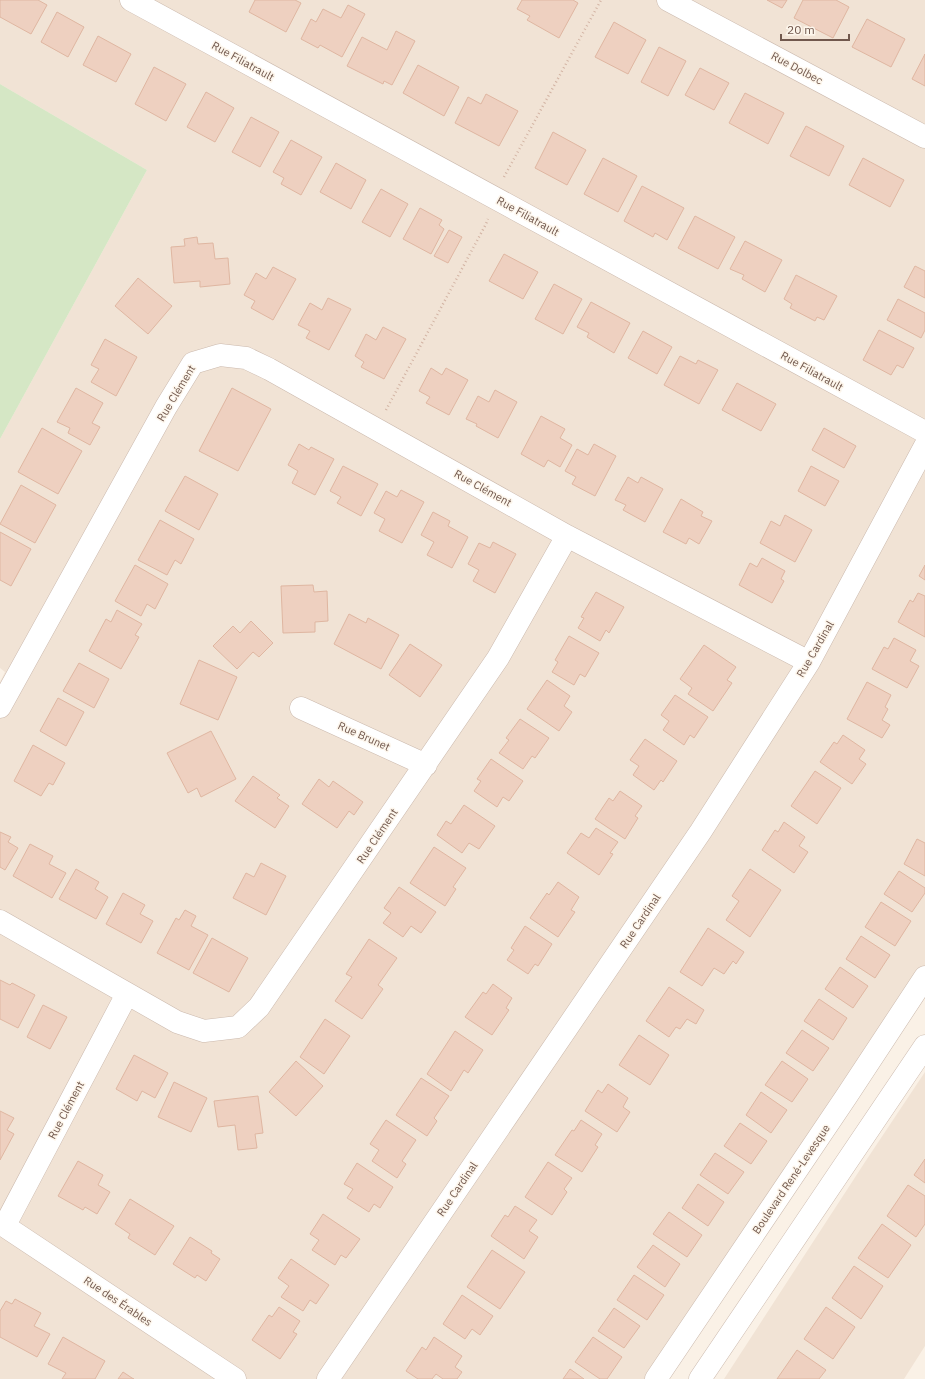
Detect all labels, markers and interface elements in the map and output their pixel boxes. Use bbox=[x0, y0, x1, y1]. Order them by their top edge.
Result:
scale bar bbox=[781, 16, 849, 42]
text: 20 m bbox=[787, 22, 815, 37]
street label: Rue Filiatrault bbox=[209, 38, 277, 84]
street label: Rue Dolbec bbox=[769, 49, 826, 88]
street label: Rue Filiatrault bbox=[494, 193, 562, 239]
street label: Rue Filiatrault bbox=[778, 348, 846, 394]
street label: Rue Clément bbox=[154, 362, 198, 424]
street label: Rue Clément bbox=[452, 466, 514, 510]
street label: Rue Cardinal bbox=[793, 618, 837, 680]
street label: Rue Brunet bbox=[336, 718, 392, 754]
street label: Rue Clément bbox=[353, 806, 401, 866]
street label: Rue Cardinal bbox=[617, 891, 663, 951]
street label: Rue Clément bbox=[45, 1079, 87, 1141]
street label: Boulevard René-Levesque bbox=[749, 1122, 833, 1236]
street label: Rue Cardinal bbox=[434, 1159, 480, 1219]
street label: Rue des Érables bbox=[81, 1273, 155, 1329]

